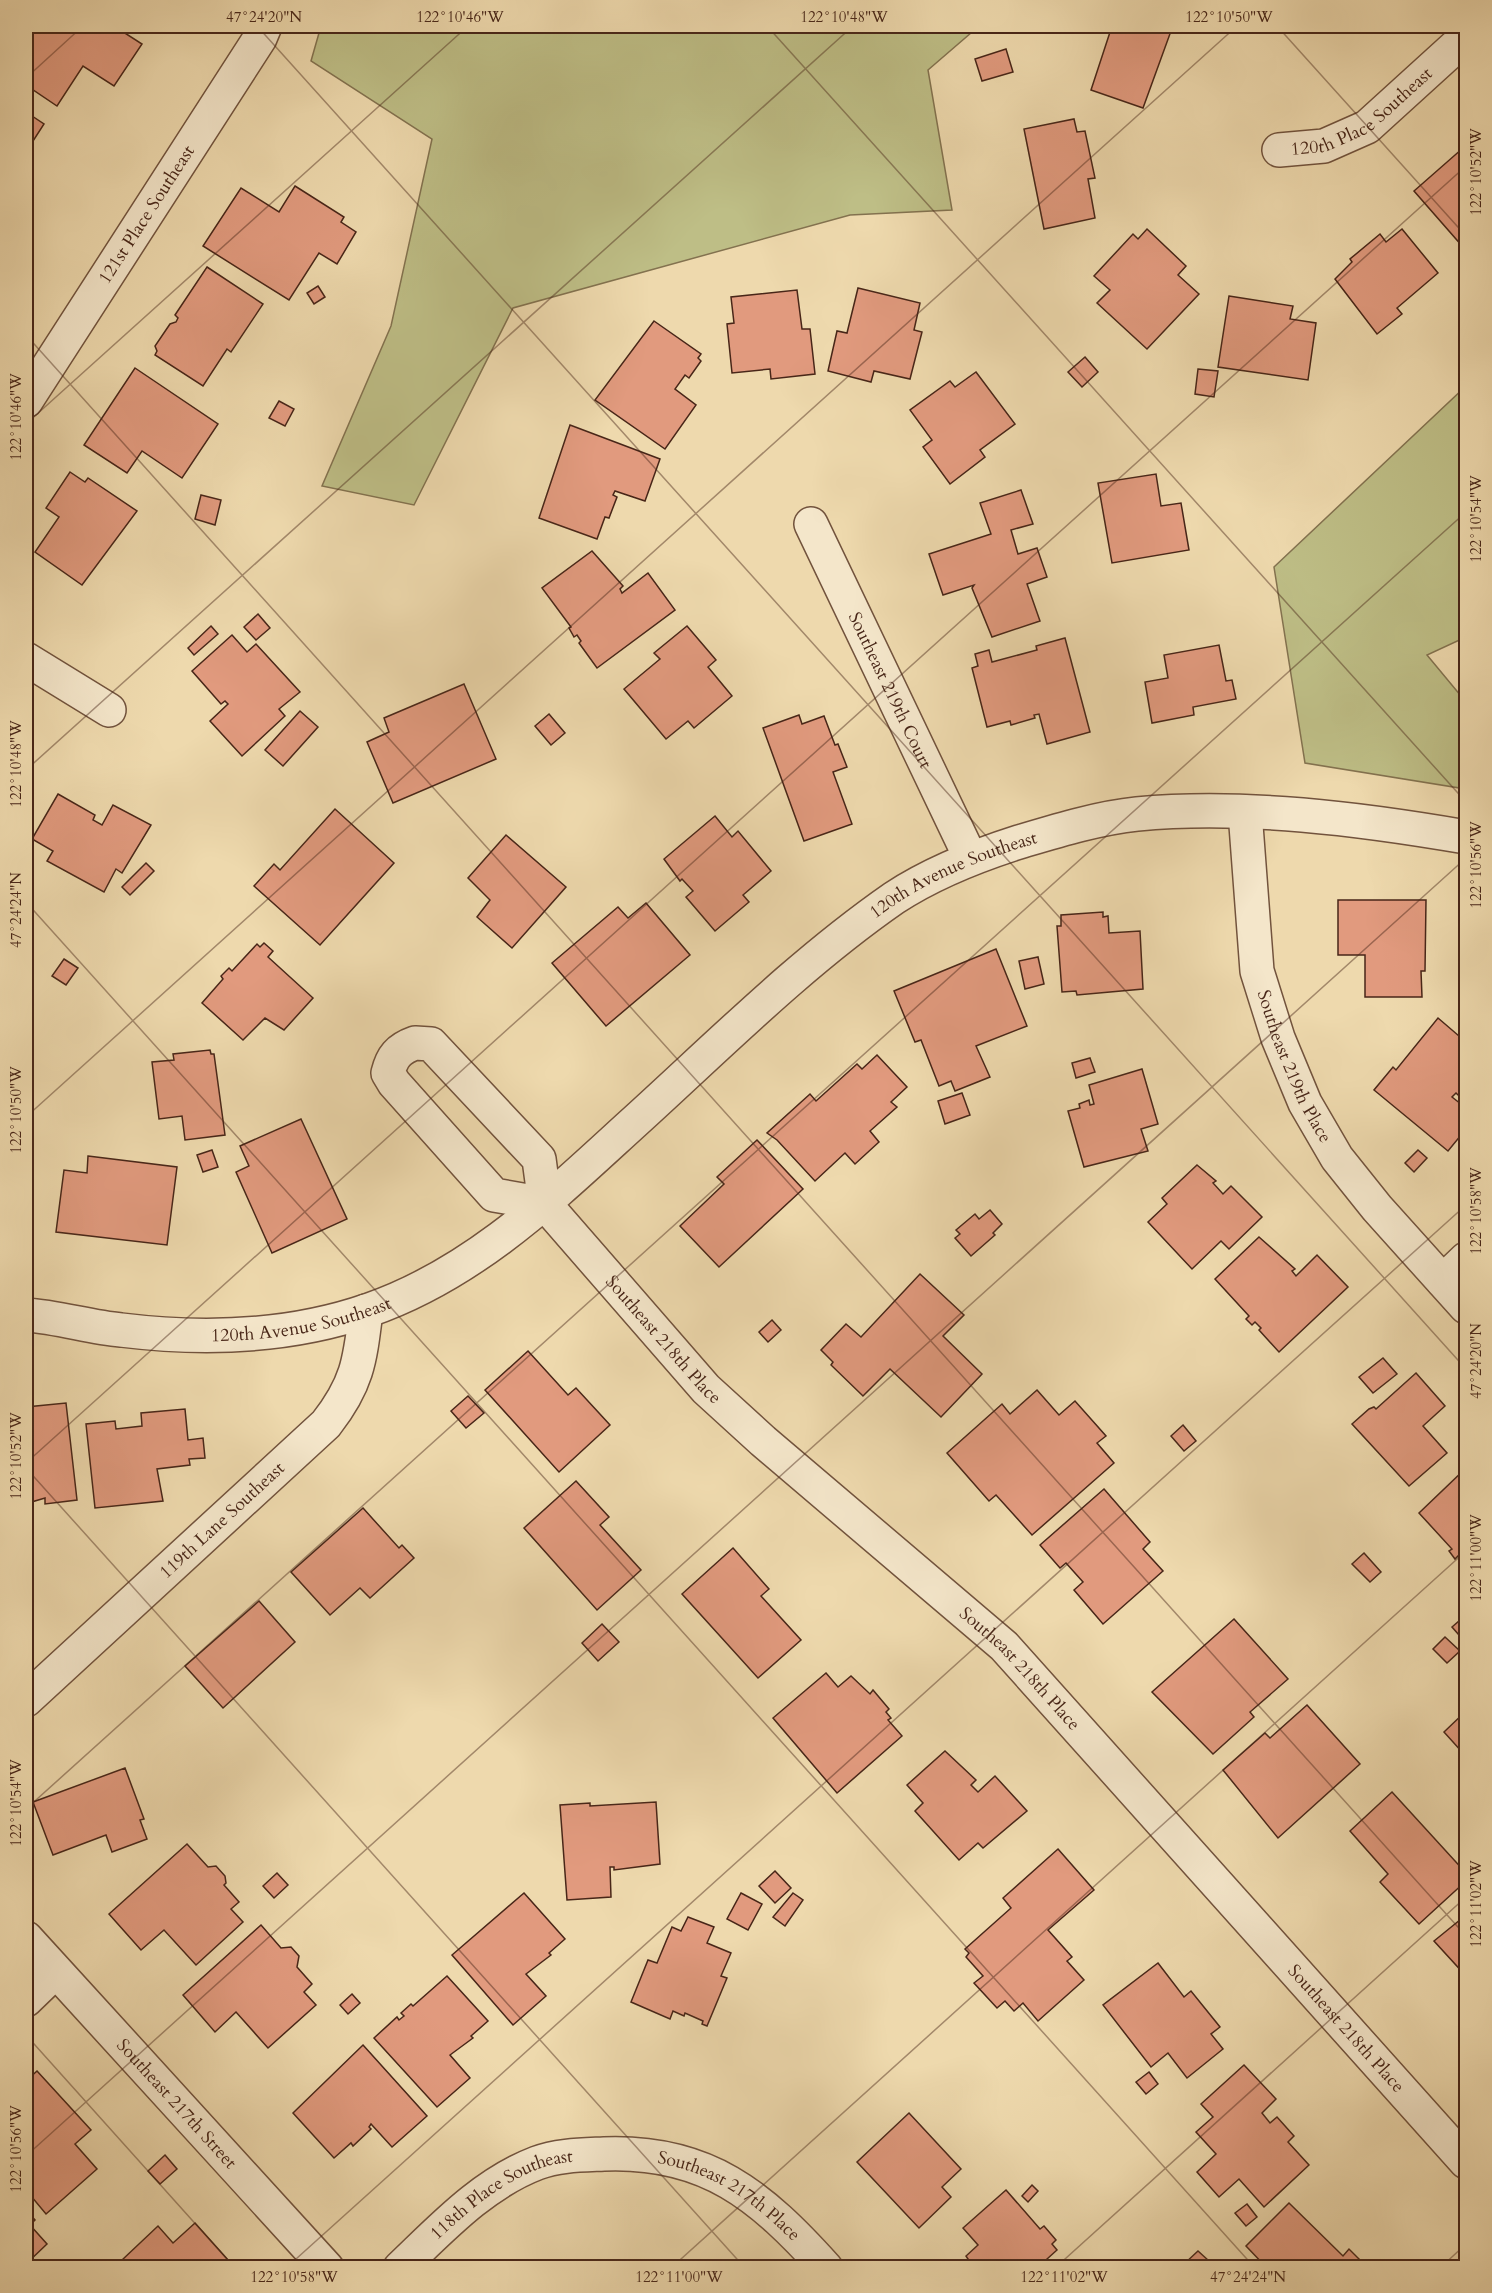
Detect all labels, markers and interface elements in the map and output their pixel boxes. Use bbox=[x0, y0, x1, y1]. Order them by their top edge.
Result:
text: 47°24'20"N bbox=[226, 7, 302, 27]
text: 122°10'46"W bbox=[416, 7, 504, 27]
text: 122°10'48"W bbox=[800, 7, 888, 27]
text: 122°10'50"W bbox=[1185, 7, 1273, 27]
street label: 120th Place Southeast bbox=[1290, 61, 1438, 161]
text: 122°10'52"W bbox=[1466, 128, 1486, 216]
street label: 121st Place Southeast bbox=[92, 140, 200, 289]
text: 122°10'46"W bbox=[6, 373, 26, 461]
text: 122°10'54"W bbox=[1466, 475, 1486, 563]
street label: Southeast 219th Court bbox=[842, 608, 938, 773]
text: 122°10'48"W bbox=[6, 720, 26, 808]
text: 122°10'56"W bbox=[1466, 821, 1486, 909]
street label: 120th Avenue Southeast bbox=[864, 825, 1040, 924]
text: 47°24'24"N bbox=[6, 872, 26, 948]
street label: Southeast 219th Place bbox=[1251, 987, 1338, 1147]
text: 122°10'50"W bbox=[6, 1066, 26, 1154]
text: 122°10'58"W bbox=[1466, 1167, 1486, 1255]
street label: Southeast 218th Place bbox=[600, 1270, 727, 1410]
street label: 120th Avenue Southeast bbox=[211, 1290, 395, 1348]
text: 47°24'20"N bbox=[1466, 1323, 1486, 1399]
text: 122°10'52"W bbox=[6, 1412, 26, 1500]
street label: 119th Lane Southeast bbox=[154, 1456, 290, 1584]
text: 122°11'00"W bbox=[1466, 1514, 1486, 1602]
street label: Southeast 218th Place bbox=[954, 1601, 1086, 1736]
text: 122°10'54"W bbox=[6, 1759, 26, 1847]
text: 122°11'02"W bbox=[1466, 1860, 1486, 1948]
street label: Southeast 218th Place bbox=[1282, 1959, 1410, 2098]
street label: Southeast 217th Street bbox=[111, 2033, 243, 2174]
text: 122°10'56"W bbox=[6, 2105, 26, 2193]
street label: 118th Place Southeast bbox=[424, 2143, 574, 2245]
street label: Southeast 217th Place bbox=[656, 2145, 806, 2246]
text: 122°10'58"W bbox=[250, 2267, 338, 2287]
text: 122°11'00"W bbox=[635, 2267, 723, 2287]
text: 122°11'02"W bbox=[1020, 2267, 1108, 2287]
text: 47°24'24"N bbox=[1210, 2267, 1286, 2287]

